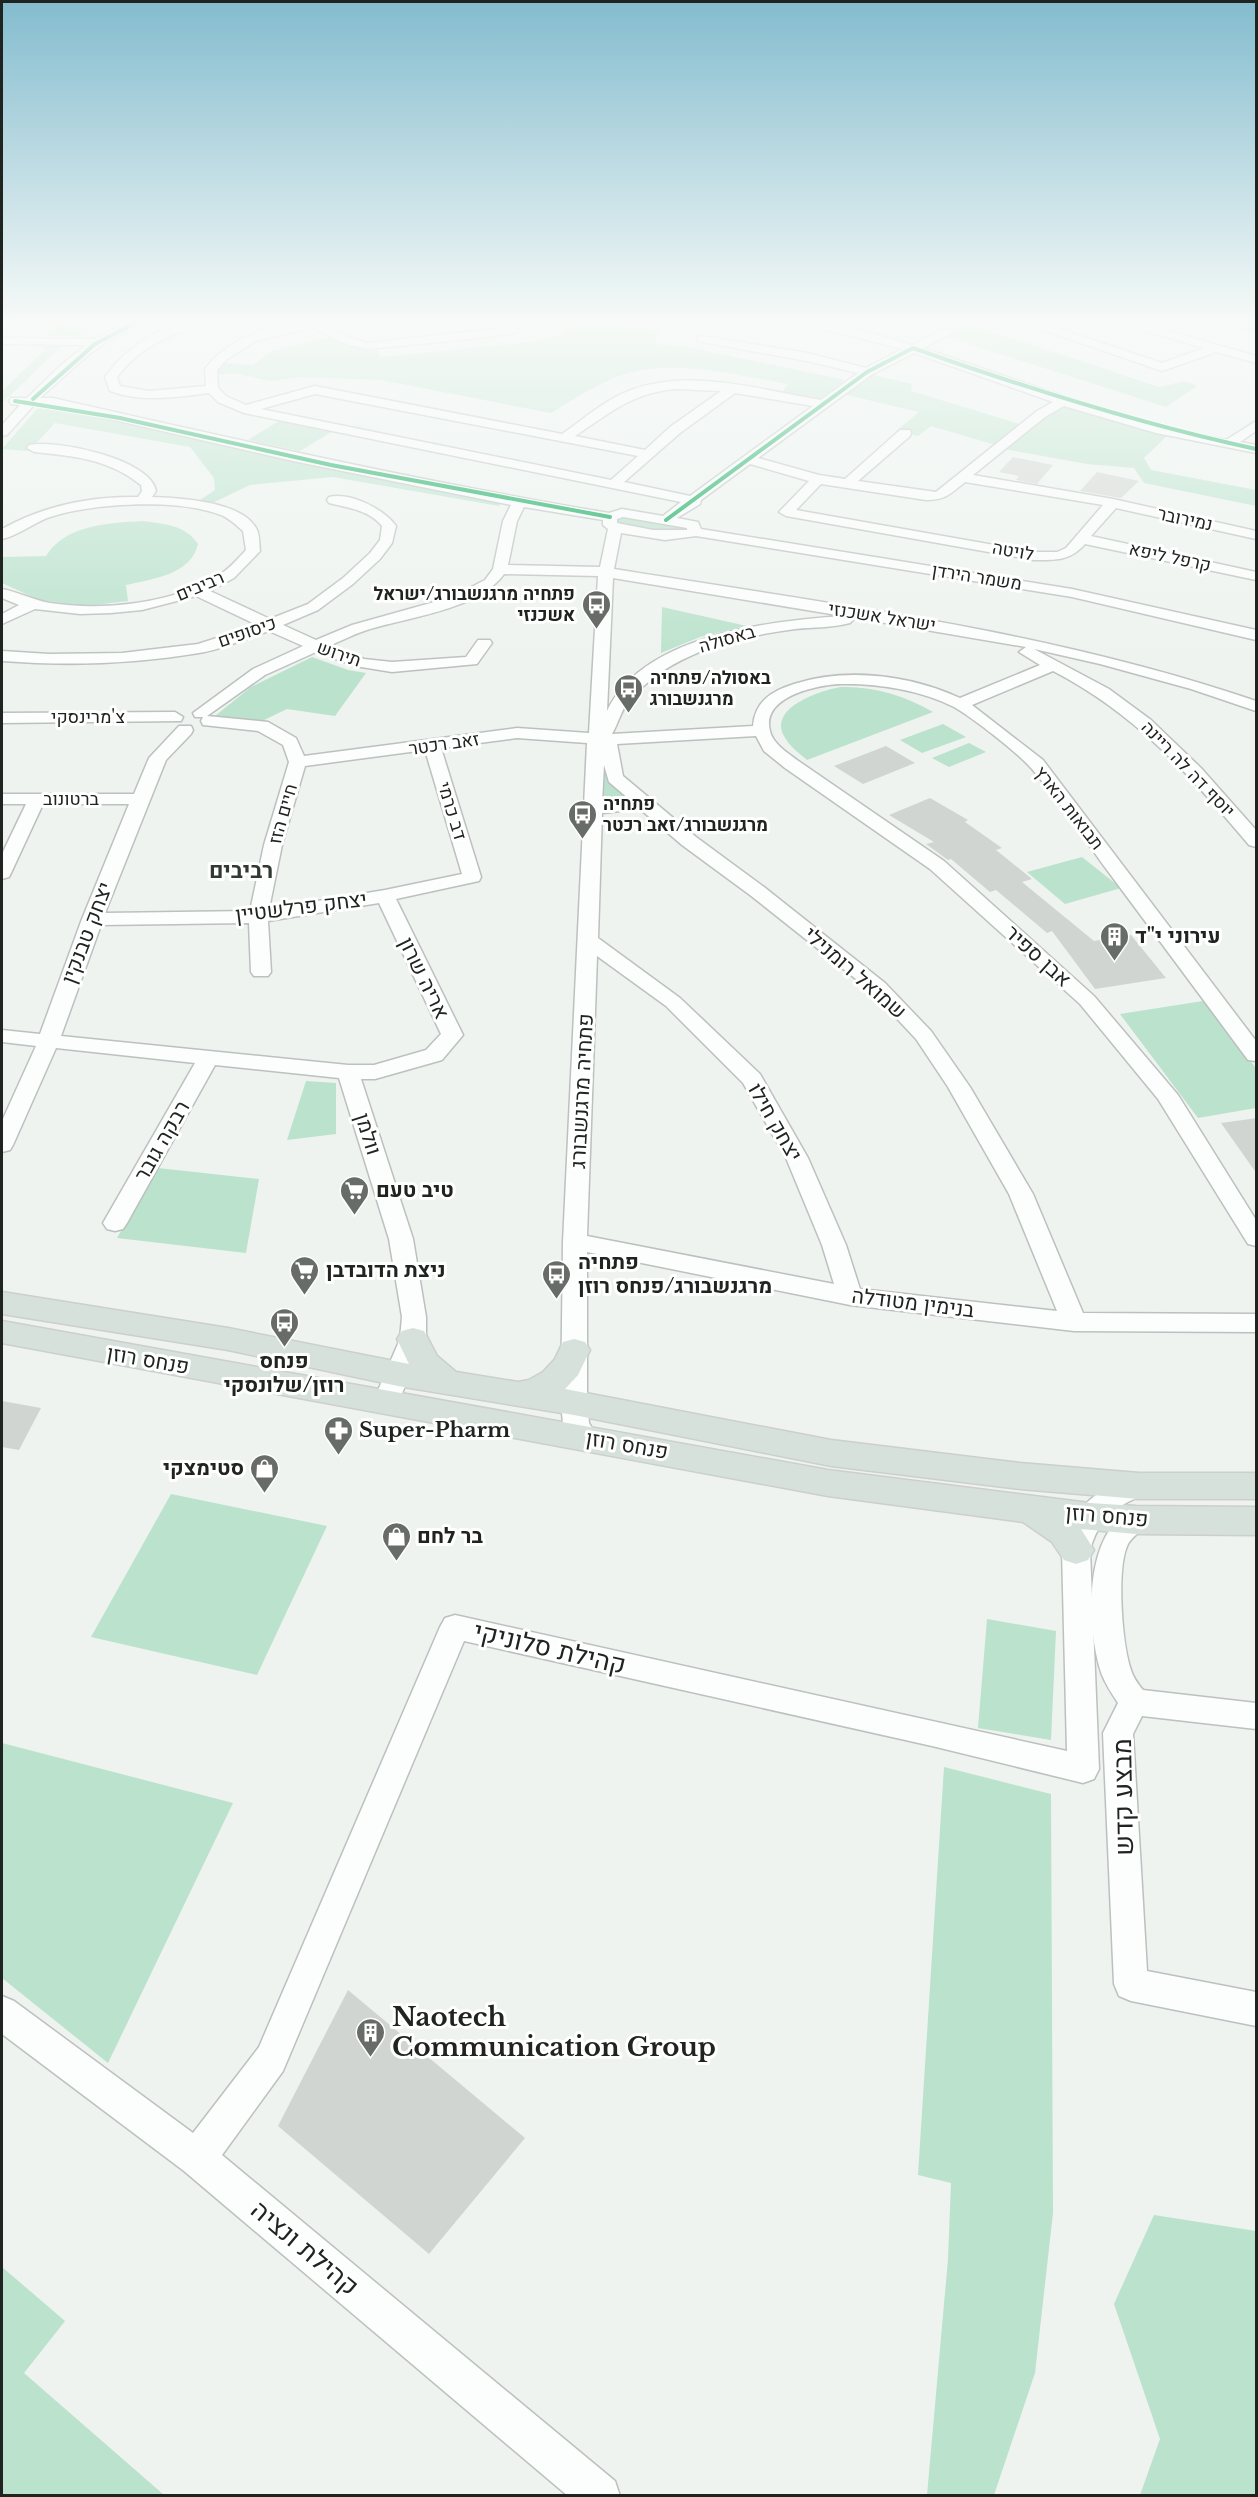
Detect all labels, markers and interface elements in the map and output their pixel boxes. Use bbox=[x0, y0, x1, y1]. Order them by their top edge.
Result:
street label: נמירובר bbox=[1155, 502, 1215, 536]
street label: לויטה bbox=[991, 537, 1035, 565]
street label: קרפל ליפא bbox=[1127, 538, 1213, 576]
street label: משמר הירדן bbox=[931, 559, 1023, 595]
street label: רביבים bbox=[173, 566, 227, 606]
place label: פתחיה מרגנשבורג/ישראל אשכנזי bbox=[374, 583, 575, 626]
bus stop icon: פתחיה מרגנשבורג/ישראל אשכנזי bbox=[580, 588, 612, 630]
street label: ישראל אשכנזי bbox=[827, 598, 937, 636]
street label: כיסופים bbox=[215, 612, 279, 652]
street label: באסולה bbox=[696, 620, 758, 658]
street label: תירוש bbox=[314, 636, 364, 672]
place label: באסולה/פתחיה מרגנשבורג bbox=[650, 667, 771, 710]
bus stop icon: באסולה/פתחיה מרגנשבורג bbox=[613, 672, 645, 714]
street label: צ'מרינסקי bbox=[51, 706, 125, 728]
street label: יוסף דה לה ריינה bbox=[1137, 716, 1239, 822]
street label: זאב רכטר bbox=[407, 728, 481, 760]
street label: תבואות הארץ bbox=[1030, 762, 1108, 854]
street label: דב כרמי bbox=[433, 779, 471, 843]
street label: חיים הזז bbox=[264, 781, 302, 847]
street label: ברטונוב bbox=[43, 788, 100, 810]
place label: פתחיה מרגנשבורג/זאב רכטר bbox=[603, 793, 768, 836]
bus stop icon: פתחיה מרגנשבורג/זאב רכטר bbox=[566, 798, 598, 840]
district label: רביבים bbox=[209, 857, 273, 884]
street label: יצחק טבנקין bbox=[56, 879, 118, 987]
street label: יצחק פרלשטיין bbox=[234, 886, 368, 928]
street label: אבן ספיר bbox=[1000, 920, 1076, 992]
building icon: עירוני י"ד bbox=[1098, 920, 1130, 962]
street label: שמואל רומנילי bbox=[798, 921, 912, 1025]
place label: עירוני י"ד bbox=[1135, 923, 1221, 949]
street label: אריה שרון bbox=[393, 933, 455, 1023]
street label: פתחיה מרגנשבורג bbox=[565, 1013, 599, 1169]
street label: יצחק חילו bbox=[742, 1078, 808, 1166]
street label: רבקה גובר bbox=[129, 1096, 195, 1186]
street label: וולמן bbox=[349, 1110, 387, 1158]
supermarket icon: טיב טעם bbox=[339, 1174, 371, 1216]
place label: טיב טעם bbox=[376, 1177, 454, 1203]
place label: פתחיה מרגנשבורג/פנחס רוזן bbox=[578, 1249, 772, 1299]
supermarket icon: ניצת הדובדבן bbox=[289, 1254, 321, 1296]
place label: ניצת הדובדבן bbox=[326, 1257, 446, 1283]
bus stop icon: פתחיה מרגנשבורג/פנחס רוזן bbox=[541, 1258, 573, 1300]
street label: בנימין מטודלה bbox=[850, 1283, 976, 1323]
bus stop icon: פנחס רוזן/שלונסקי bbox=[268, 1306, 300, 1348]
street label: פנחס רוזן bbox=[105, 1340, 191, 1380]
place label: פנחס רוזן/שלונסקי bbox=[224, 1348, 344, 1398]
pharmacy icon: Super-Pharm bbox=[322, 1414, 354, 1456]
place label: Super-Pharm bbox=[359, 1417, 510, 1443]
street label: פנחס רוזן bbox=[584, 1425, 670, 1465]
shop icon: סטימצקי bbox=[249, 1452, 281, 1494]
place label: סטימצקי bbox=[163, 1455, 244, 1481]
street label: פנחס רוזן bbox=[1065, 1499, 1149, 1533]
shop icon: בר לחם bbox=[380, 1520, 412, 1562]
place label: בר לחם bbox=[417, 1523, 483, 1549]
street label: קהילת סלוניקי bbox=[471, 1615, 629, 1681]
street label: מבצע קדש bbox=[1106, 1738, 1140, 1856]
place label: Naotech Communication Group bbox=[392, 2001, 716, 2063]
building icon: Naotech Communication Group bbox=[355, 2016, 387, 2058]
street label: קהילת ונציה bbox=[245, 2194, 365, 2302]

